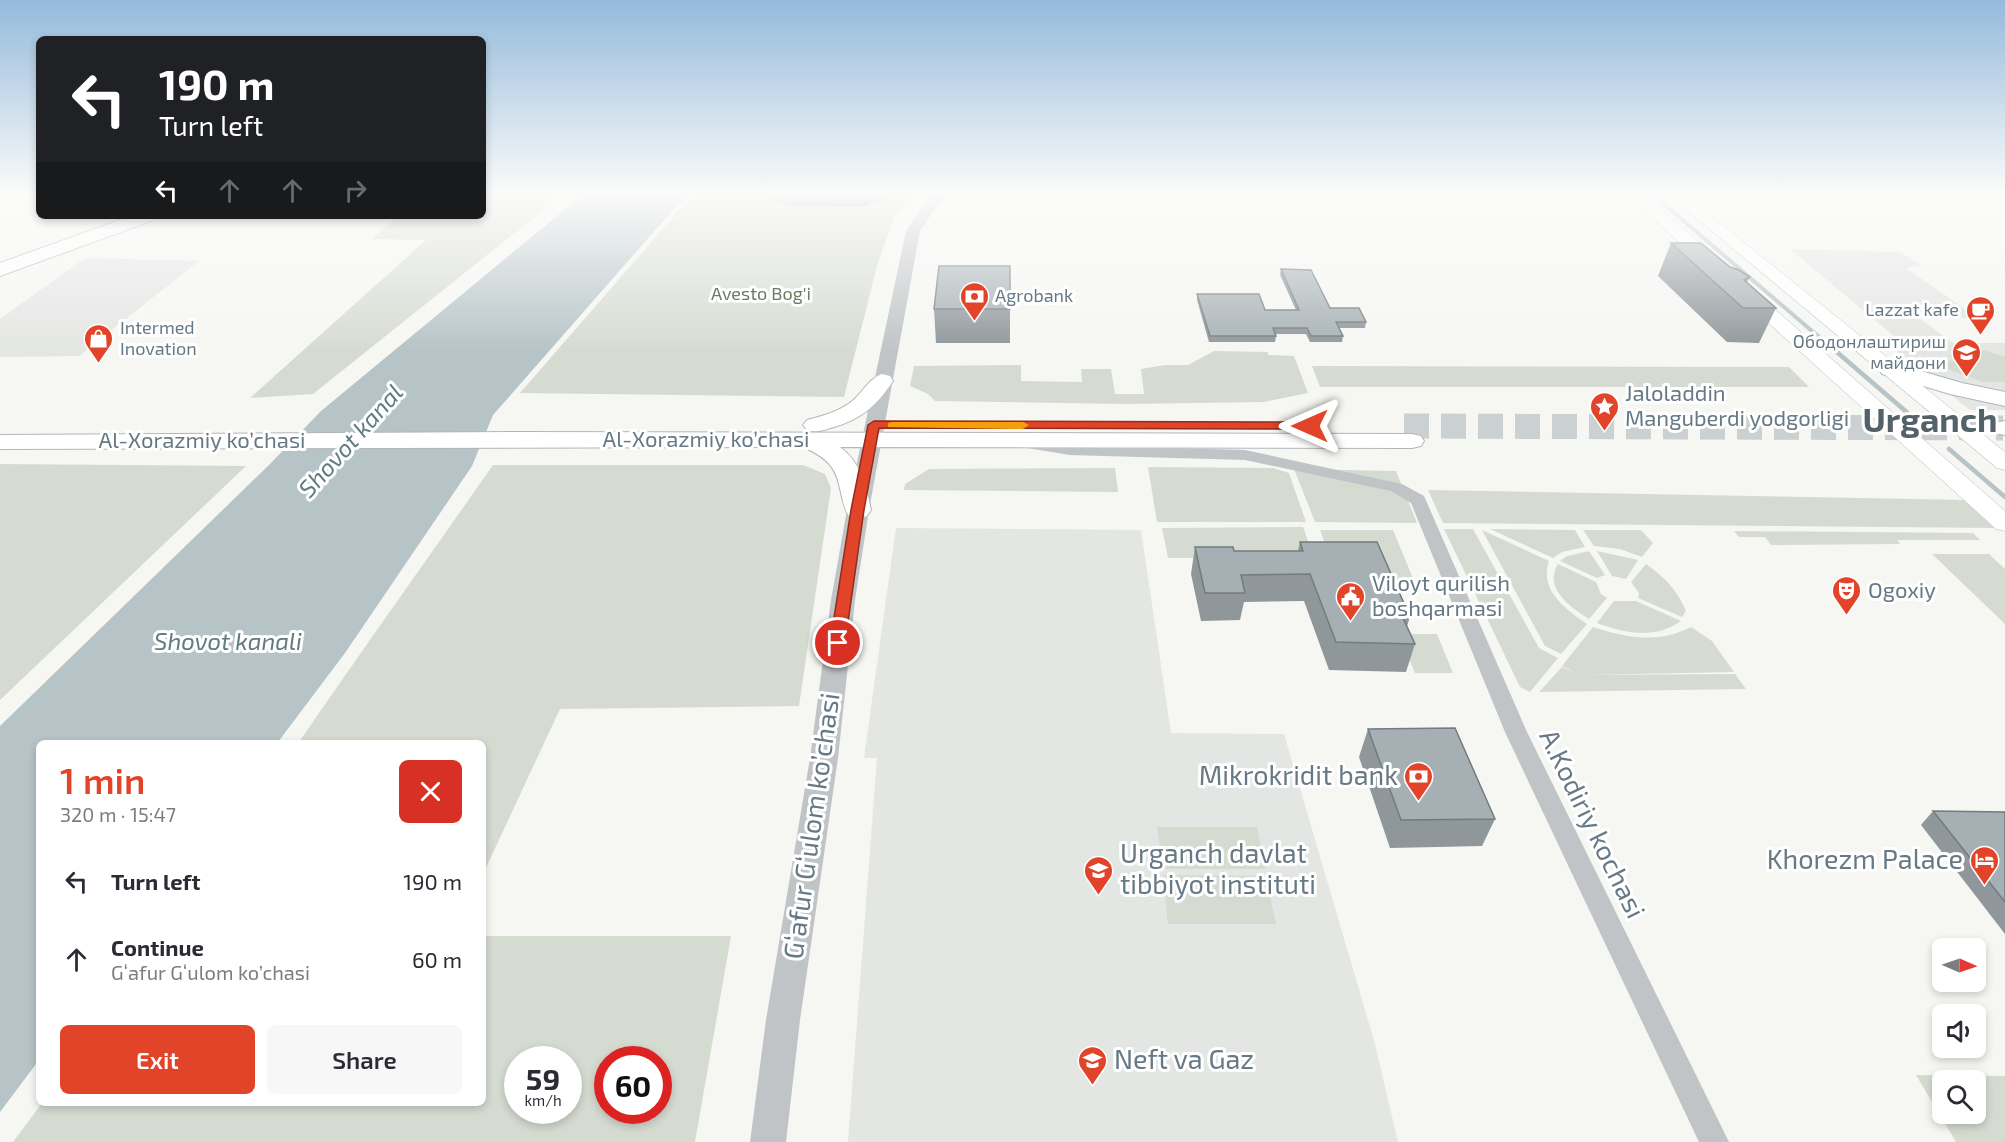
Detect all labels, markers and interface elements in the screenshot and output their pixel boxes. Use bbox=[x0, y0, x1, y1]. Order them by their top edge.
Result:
text: 190 m bbox=[159, 58, 275, 108]
icon: left bbox=[60, 60, 138, 138]
text: Turn left bbox=[159, 109, 263, 141]
icon: left bbox=[150, 174, 183, 207]
icon: ahead bbox=[213, 174, 246, 207]
icon: ahead bbox=[276, 174, 309, 207]
icon: right bbox=[339, 174, 372, 207]
bank icon: Agrobank bbox=[958, 280, 990, 322]
park label: Avesto Bog'i bbox=[711, 282, 811, 304]
place label: Agrobank bbox=[995, 284, 1073, 306]
cafe icon: Lazzat kafe bbox=[1964, 294, 1996, 336]
place label: Lazzat kafe bbox=[1865, 298, 1959, 320]
place label: Intermed Inovation bbox=[120, 316, 197, 359]
shop icon: Intermed Inovation bbox=[83, 322, 115, 364]
place label: Ободонлаштириш майдони bbox=[1793, 330, 1946, 373]
school or university icon: Ободонлаштириш майдони bbox=[1951, 336, 1983, 378]
water label: Shovot kanal bbox=[292, 378, 408, 502]
place label: Jaloladdin Manguberdi yodgorligi bbox=[1625, 379, 1849, 430]
place icon: Jaloladdin Manguberdi yodgorligi bbox=[1588, 390, 1620, 432]
position arrow bbox=[1278, 394, 1342, 458]
district label: Urganch bbox=[1863, 398, 1997, 439]
street label: Al-Xorazmiy ko’chasi bbox=[602, 425, 810, 451]
street label: Al-Xorazmiy ko’chasi bbox=[98, 426, 306, 452]
place label: Viloyt qurilish boshqarmasi bbox=[1372, 569, 1510, 620]
theatre icon: Ogoxiy bbox=[1831, 574, 1863, 616]
place label: Ogoxiy bbox=[1868, 576, 1936, 602]
public building icon: Viloyt qurilish boshqarmasi bbox=[1335, 580, 1367, 622]
pin bbox=[812, 617, 863, 668]
water label: Shovot kanali bbox=[154, 626, 302, 655]
icon: arrive bbox=[821, 626, 854, 659]
street label: Gʻafur Gʻulom ko’chasi bbox=[775, 691, 845, 961]
street label: A.Kodiriy kochasi bbox=[1533, 723, 1653, 923]
text: 1 min bbox=[60, 758, 145, 801]
place label: Mikrokridit bank bbox=[1199, 758, 1398, 790]
button: close bbox=[399, 760, 462, 823]
bank icon: Mikrokridit bank bbox=[1403, 760, 1435, 802]
text: 320 m · 15:47 bbox=[60, 802, 176, 826]
place label: Urganch davlat tibbiyot instituti bbox=[1120, 836, 1316, 900]
place label: Khorezm Palace bbox=[1767, 842, 1963, 874]
hotel icon: Khorezm Palace bbox=[1968, 844, 2000, 886]
school or university icon: Urganch davlat tibbiyot instituti bbox=[1083, 854, 1115, 896]
icon: left bbox=[60, 865, 93, 898]
text: Turn left bbox=[111, 868, 200, 894]
text: 190 m bbox=[403, 868, 462, 894]
text: Continue bbox=[111, 934, 204, 960]
north arrow bbox=[1932, 938, 1986, 992]
map controls bbox=[1932, 938, 1986, 1124]
icon: ahead bbox=[60, 943, 93, 976]
text: 60 m bbox=[412, 946, 462, 972]
text: Gʻafur Gʻulom ko’chasi bbox=[111, 960, 310, 984]
button: sound bbox=[1932, 1004, 1986, 1058]
button: Exit bbox=[60, 1025, 255, 1094]
button: Share bbox=[267, 1025, 462, 1094]
place label: Neft va Gaz bbox=[1114, 1042, 1254, 1074]
school or university icon: Neft va Gaz bbox=[1077, 1044, 1109, 1086]
speed limit sign: 60 bbox=[594, 1046, 672, 1124]
text: 59 bbox=[526, 1060, 560, 1096]
button: search bbox=[1932, 1070, 1986, 1124]
text: km/h bbox=[524, 1091, 562, 1109]

